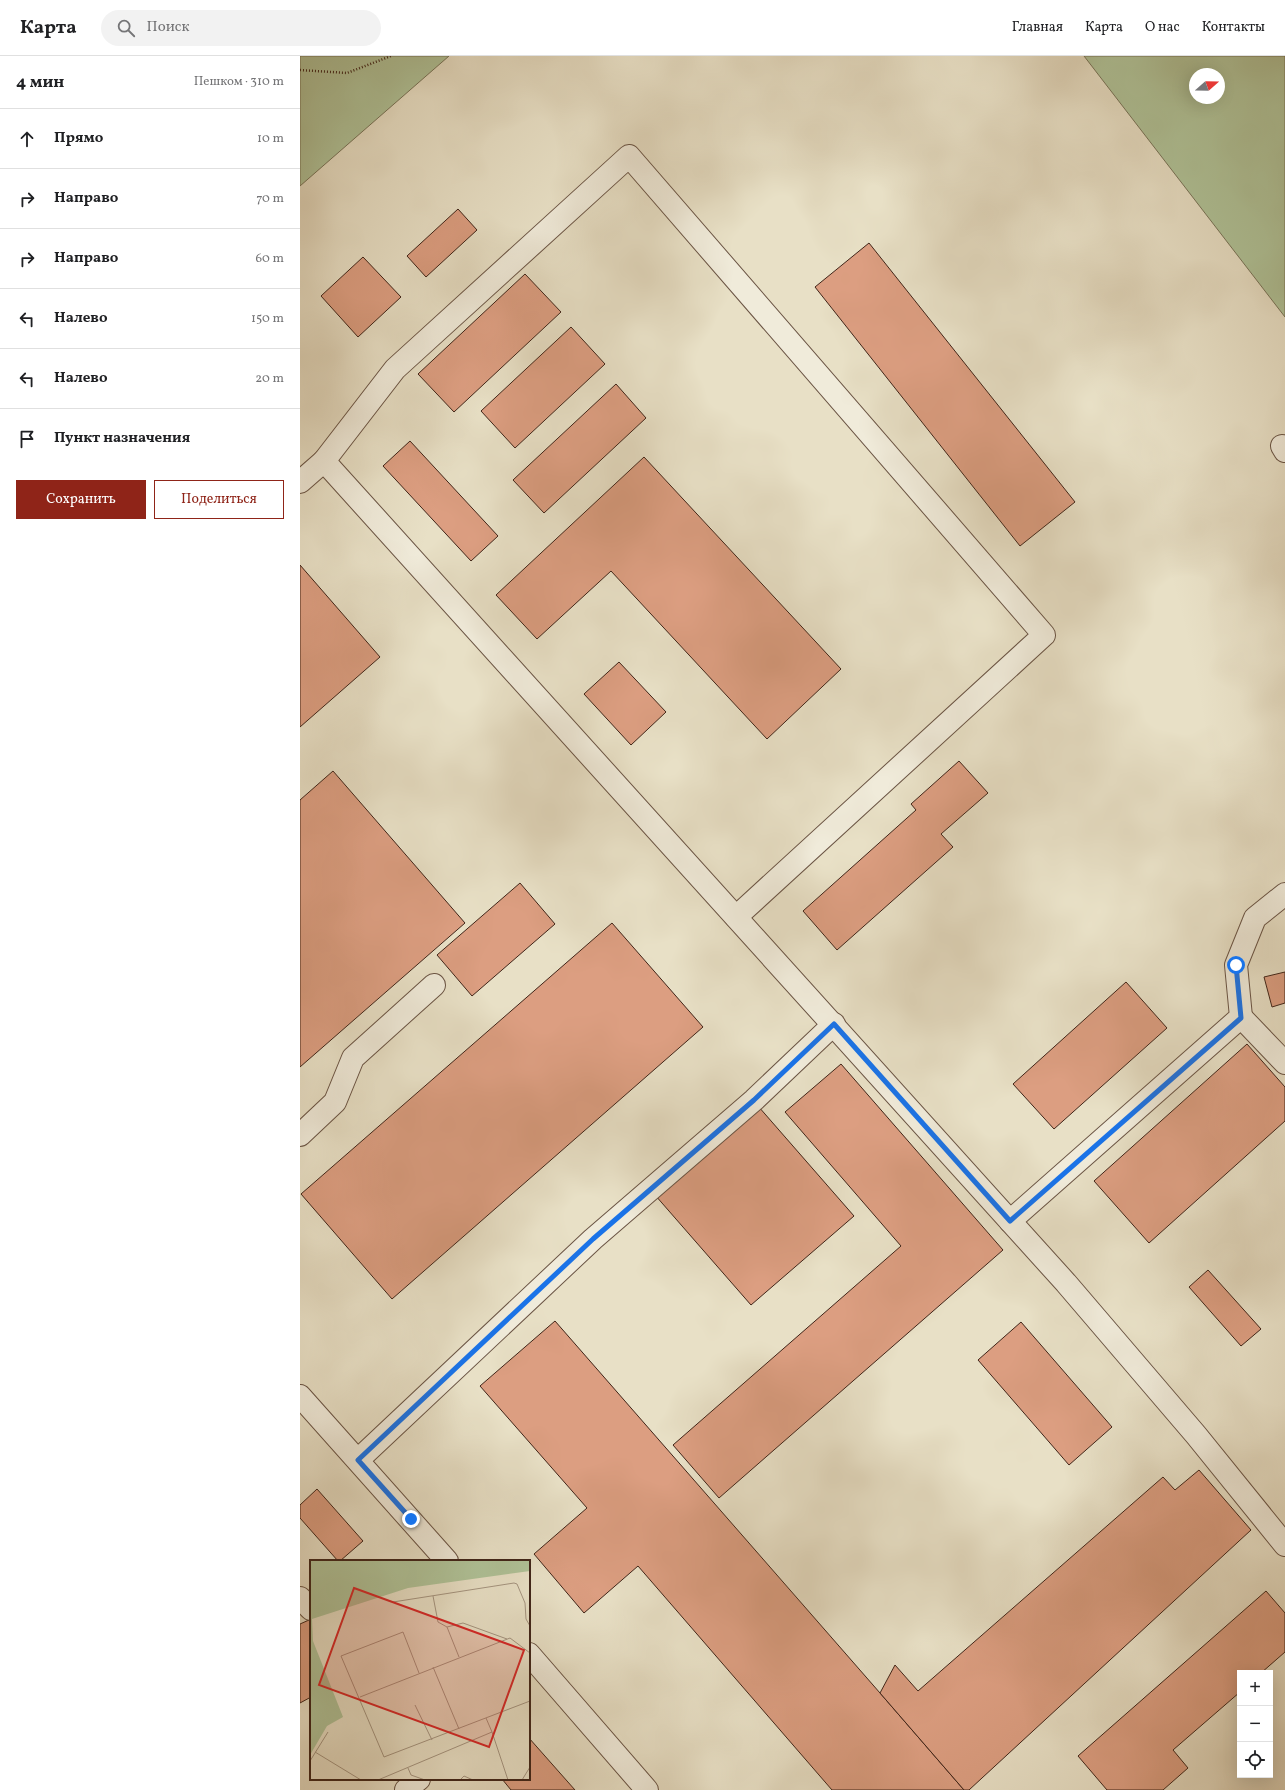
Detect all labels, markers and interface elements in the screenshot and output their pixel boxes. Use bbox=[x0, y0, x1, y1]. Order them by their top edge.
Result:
search box bbox=[101, 10, 381, 46]
text: Карта bbox=[20, 15, 77, 41]
icon: search bbox=[115, 17, 137, 39]
text: Поиск bbox=[147, 17, 190, 38]
text: Главная bbox=[1012, 18, 1063, 37]
text: Карта bbox=[1085, 18, 1123, 37]
text: О нас bbox=[1145, 18, 1180, 37]
text: Контакты bbox=[1202, 18, 1265, 37]
north arrow bbox=[1189, 68, 1225, 104]
text: 4 мин bbox=[16, 71, 64, 94]
text: Пешком · 310 m bbox=[194, 73, 284, 91]
icon: ahead bbox=[16, 128, 38, 150]
text: Прямо bbox=[54, 128, 103, 149]
text: 10 m bbox=[257, 130, 284, 148]
icon: right bbox=[16, 188, 38, 210]
text: Направо bbox=[54, 188, 118, 209]
text: 70 m bbox=[256, 190, 284, 208]
icon: right bbox=[16, 248, 38, 270]
text: Направо bbox=[54, 248, 118, 269]
text: 60 m bbox=[256, 250, 284, 268]
icon: left bbox=[16, 308, 38, 330]
text: Налево bbox=[54, 308, 108, 329]
text: 150 m bbox=[251, 310, 284, 328]
icon: left bbox=[16, 368, 38, 390]
text: Налево bbox=[54, 368, 108, 389]
text: 20 m bbox=[255, 370, 284, 388]
icon: arrive bbox=[16, 428, 38, 450]
text: Пункт назначения bbox=[54, 428, 190, 449]
button: Сохранить bbox=[16, 480, 146, 519]
button: Поделиться bbox=[154, 480, 284, 519]
route start bbox=[1227, 956, 1245, 974]
route end bbox=[402, 1510, 420, 1528]
inset map bbox=[310, 1560, 530, 1780]
map controls bbox=[1237, 1670, 1273, 1778]
button: + bbox=[1237, 1670, 1273, 1706]
button: − bbox=[1237, 1706, 1273, 1742]
button: locate bbox=[1237, 1742, 1273, 1778]

